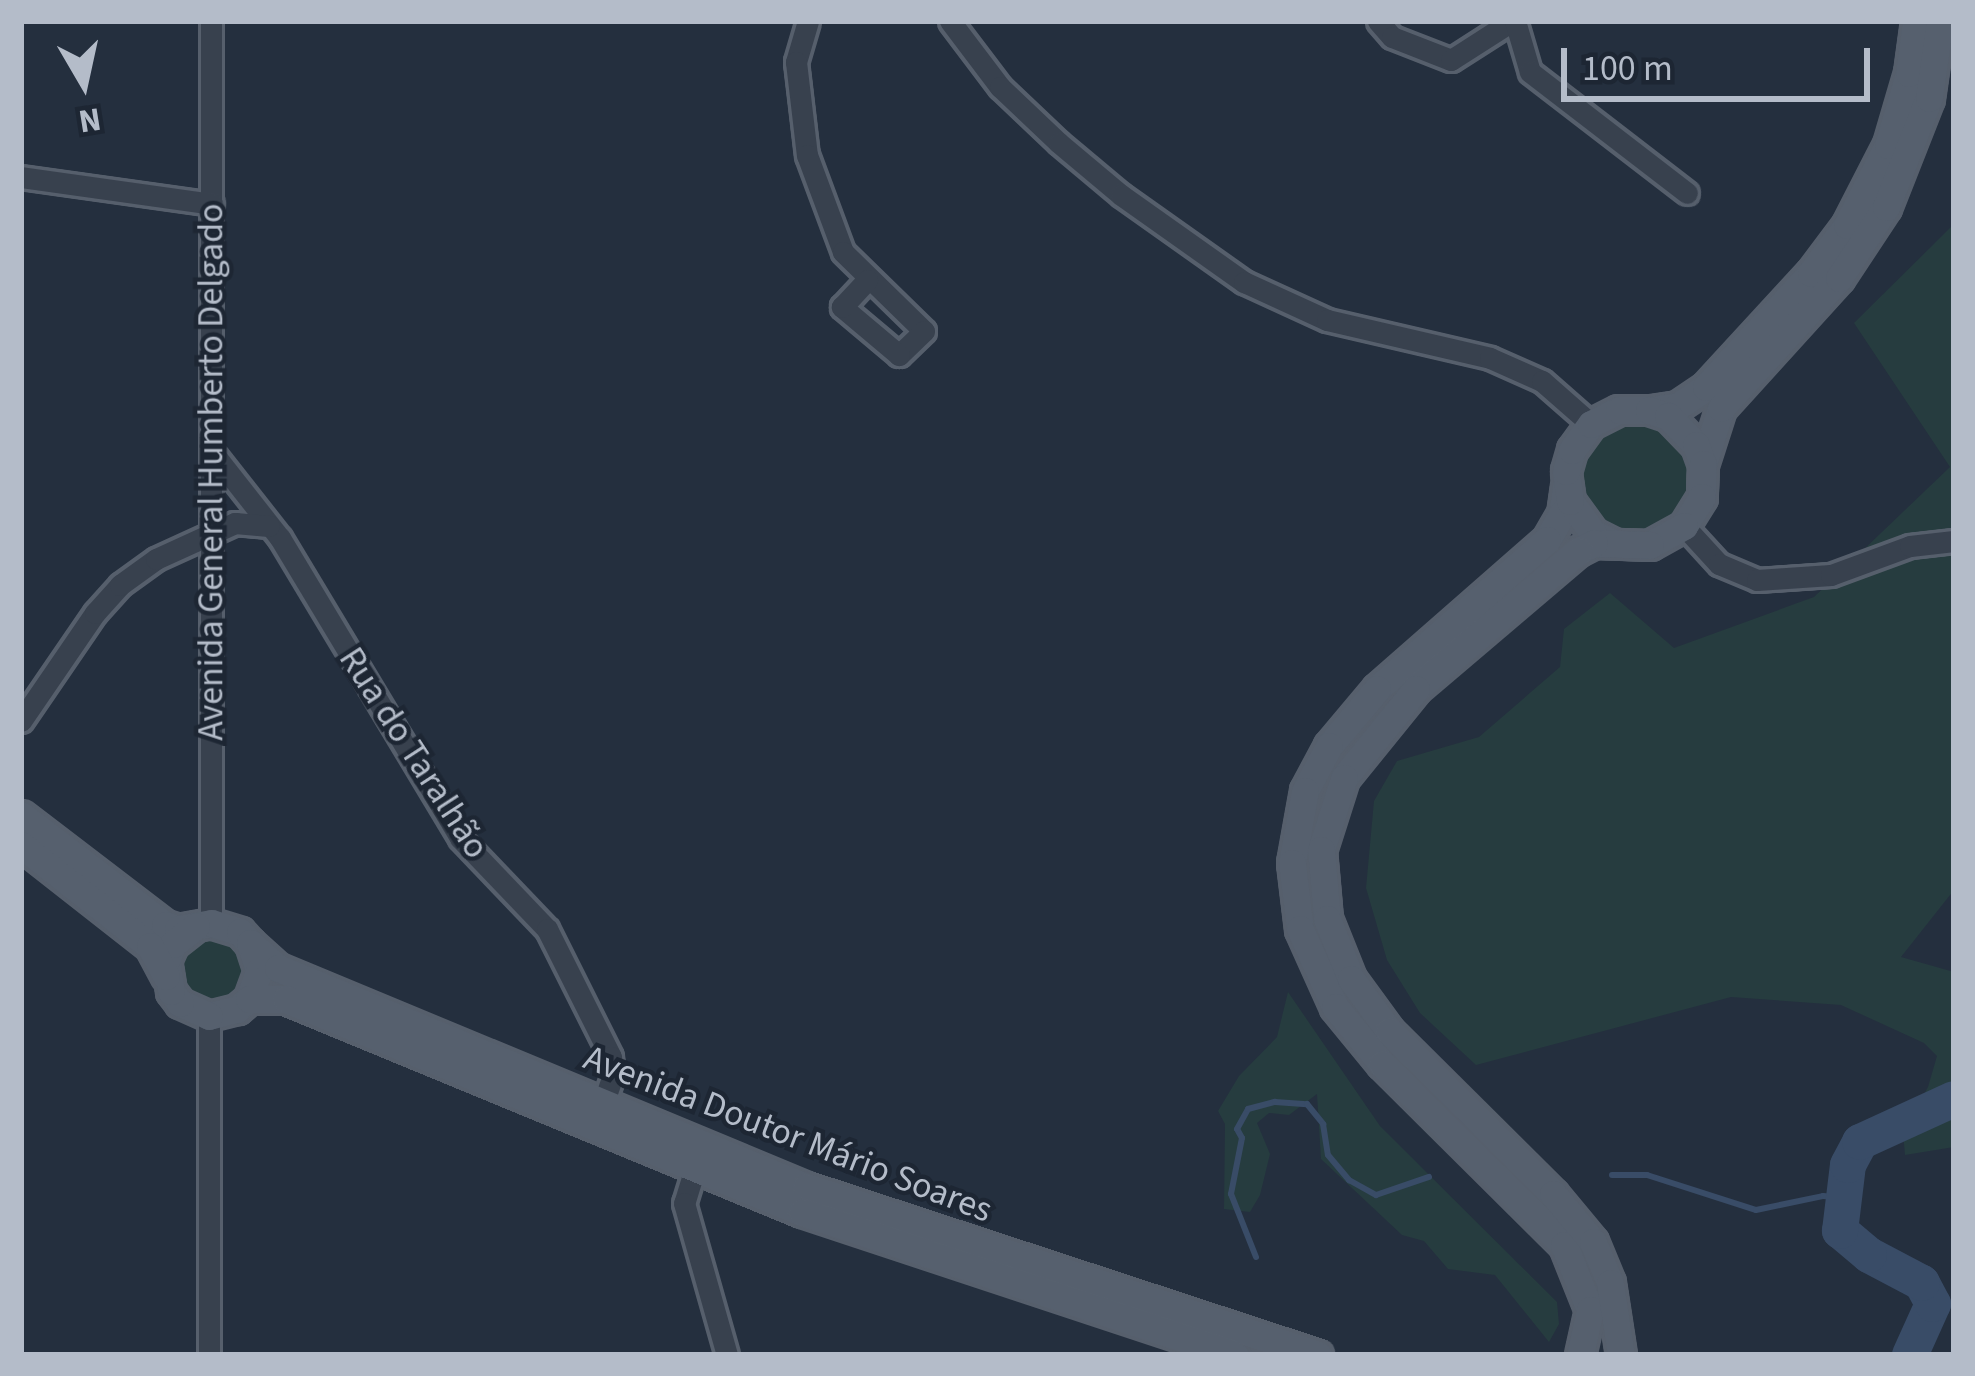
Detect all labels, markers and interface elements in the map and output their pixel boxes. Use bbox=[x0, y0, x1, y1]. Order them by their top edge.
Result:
north arrow bbox=[24, 24, 144, 144]
scale bar bbox=[1567, 24, 1876, 98]
text: 100 m bbox=[1582, 43, 1673, 94]
text: N bbox=[75, 95, 104, 145]
street label: Avenida General Humberto Delgado bbox=[189, 203, 233, 741]
street label: Rua do Taralhão bbox=[330, 639, 498, 867]
street label: Avenida Doutor Mário Soares bbox=[578, 1036, 998, 1232]

